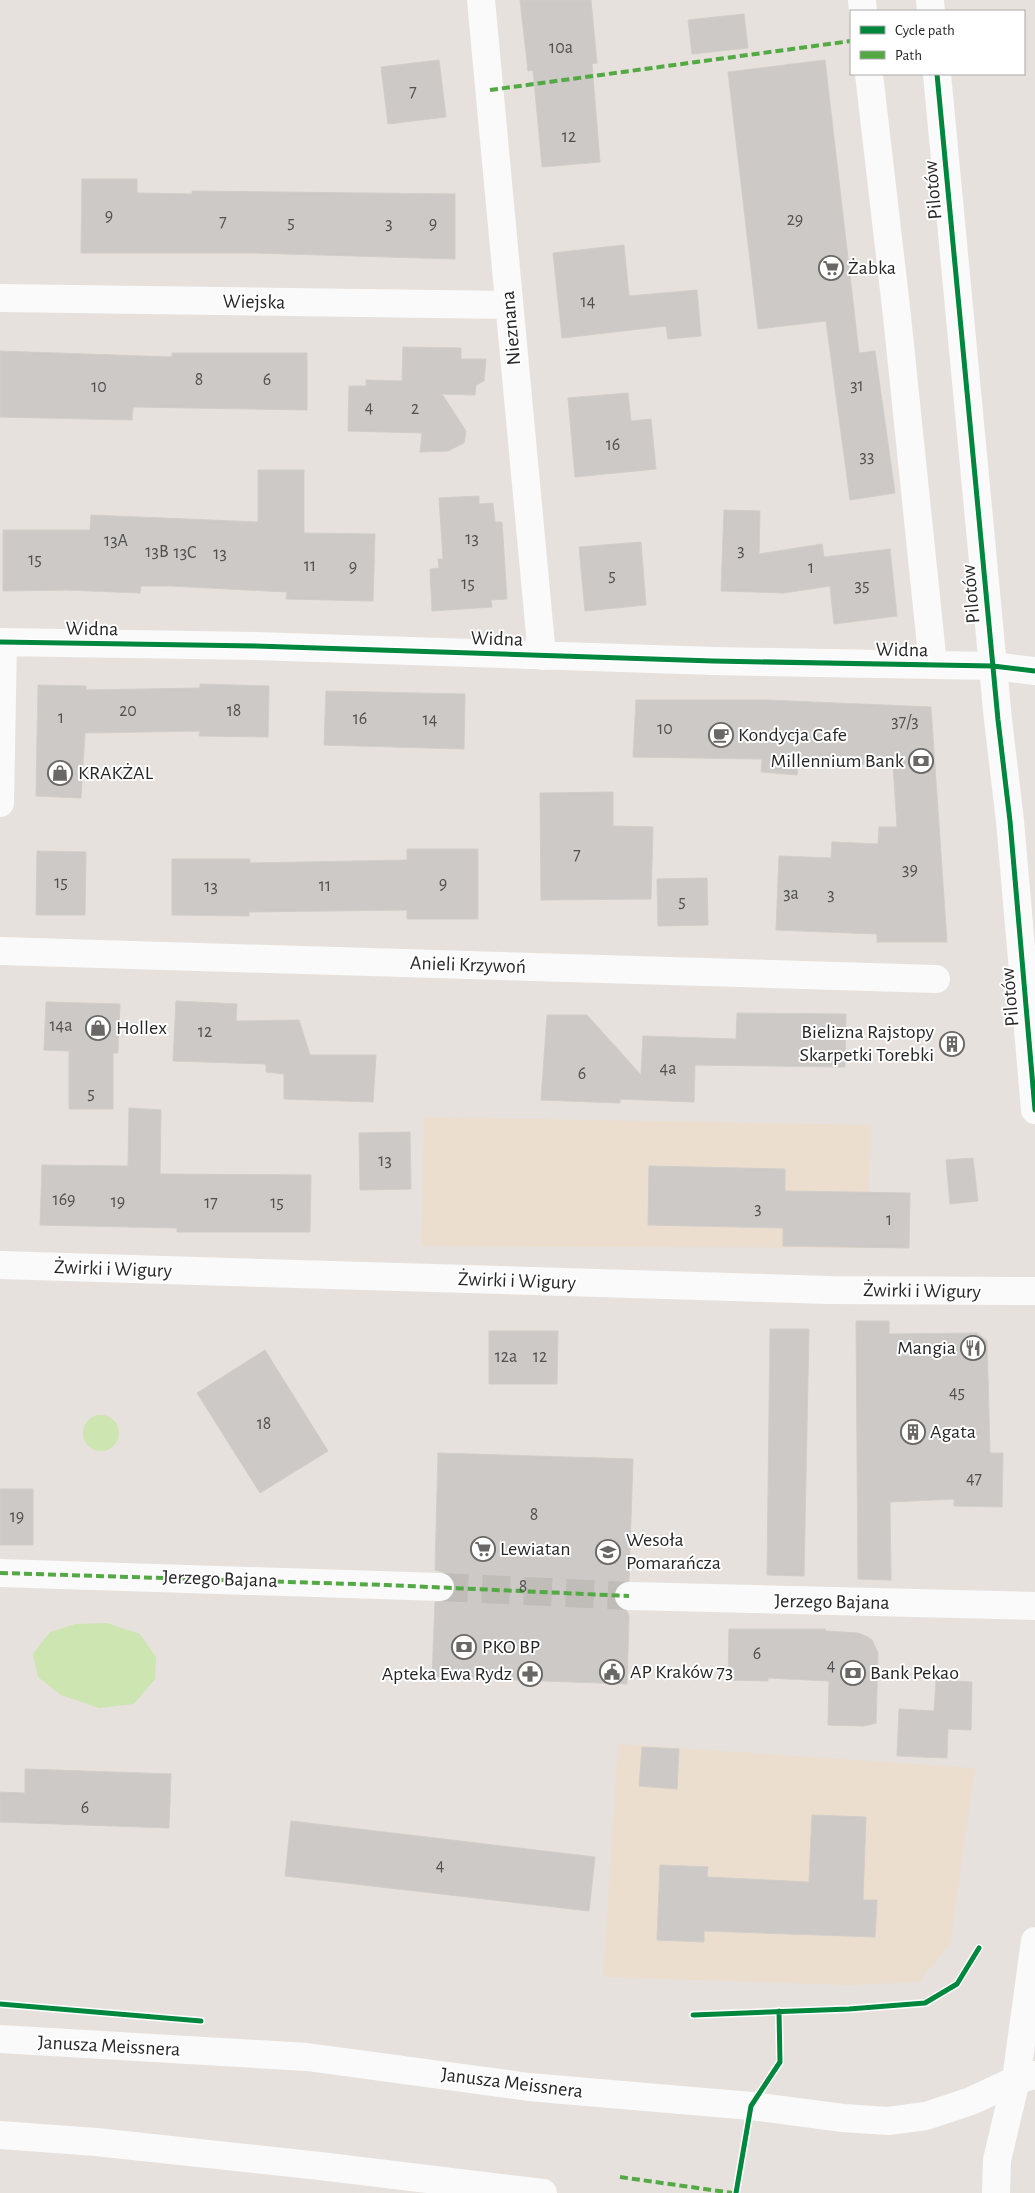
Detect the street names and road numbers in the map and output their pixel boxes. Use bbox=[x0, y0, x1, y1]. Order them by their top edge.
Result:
street label: Pilotów bbox=[920, 159, 946, 220]
street label: Nieznana bbox=[498, 290, 524, 366]
street label: Wiejska bbox=[223, 291, 285, 313]
street label: Pilotów bbox=[958, 563, 984, 624]
street label: Widna bbox=[66, 619, 118, 639]
street label: Widna bbox=[470, 628, 524, 650]
street label: Widna bbox=[876, 640, 928, 660]
street label: Anieli Krzywoń bbox=[410, 953, 526, 977]
street label: Pilotów bbox=[997, 966, 1023, 1027]
street label: Żwirki i Wigury bbox=[54, 1257, 173, 1281]
street label: Żwirki i Wigury bbox=[458, 1269, 577, 1293]
street label: Żwirki i Wigury bbox=[863, 1280, 982, 1302]
street label: Jerzego Bajana bbox=[162, 1567, 278, 1591]
street label: Jerzego Bajana bbox=[774, 1591, 890, 1613]
street label: Janusza Meissnera bbox=[37, 2032, 181, 2060]
street label: Janusza Meissnera bbox=[440, 2064, 584, 2102]

